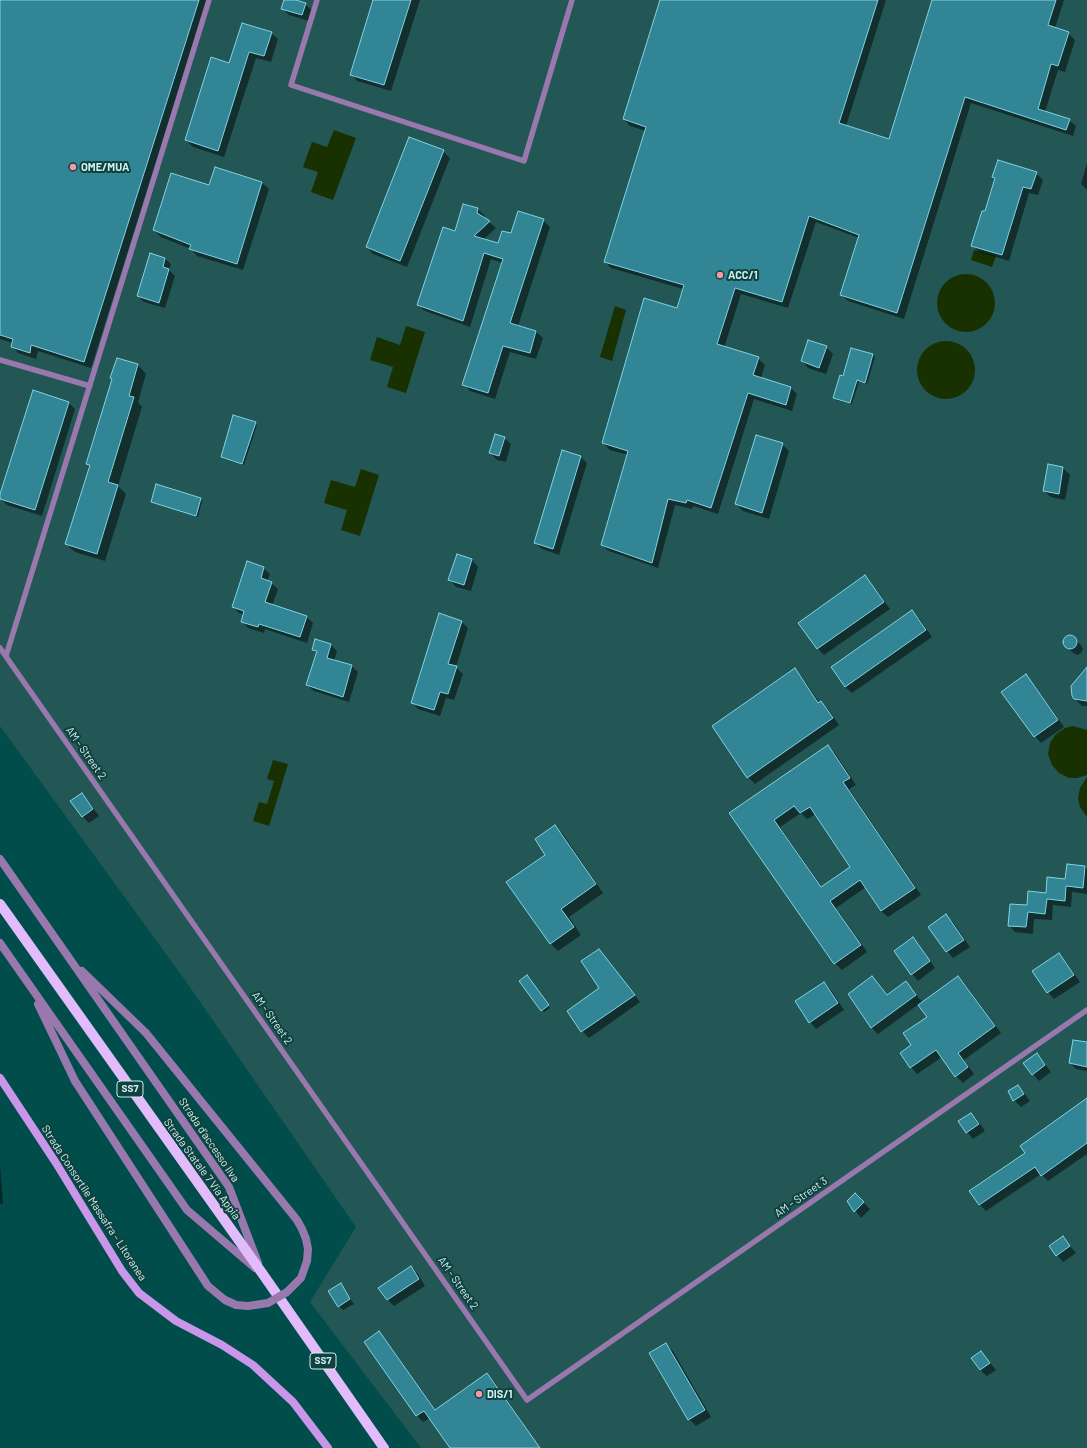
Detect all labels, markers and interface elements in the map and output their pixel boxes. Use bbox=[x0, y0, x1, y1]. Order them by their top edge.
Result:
place label: OME/MUA bbox=[81, 160, 129, 174]
marker: OME/MUA bbox=[68, 162, 78, 172]
place label: ACC/1 bbox=[728, 268, 758, 282]
marker: ACC/1 bbox=[715, 270, 725, 280]
street label: AM - Street 2 bbox=[63, 724, 109, 782]
street label: AM - Street 2 bbox=[249, 989, 295, 1047]
road number: SS7 bbox=[117, 1081, 143, 1097]
street label: Strada d'accesso Ilva bbox=[176, 1095, 242, 1185]
street label: Strada Statale 7 Via Appia bbox=[161, 1116, 243, 1222]
street label: Strada Consortile Massafra - Litoranea bbox=[39, 1123, 149, 1283]
street label: AM - Street 3 bbox=[772, 1174, 830, 1220]
street label: AM - Street 2 bbox=[435, 1254, 481, 1312]
road number: SS7 bbox=[310, 1353, 336, 1369]
place label: DIS/1 bbox=[487, 1387, 512, 1401]
marker: DIS/1 bbox=[474, 1389, 484, 1399]

